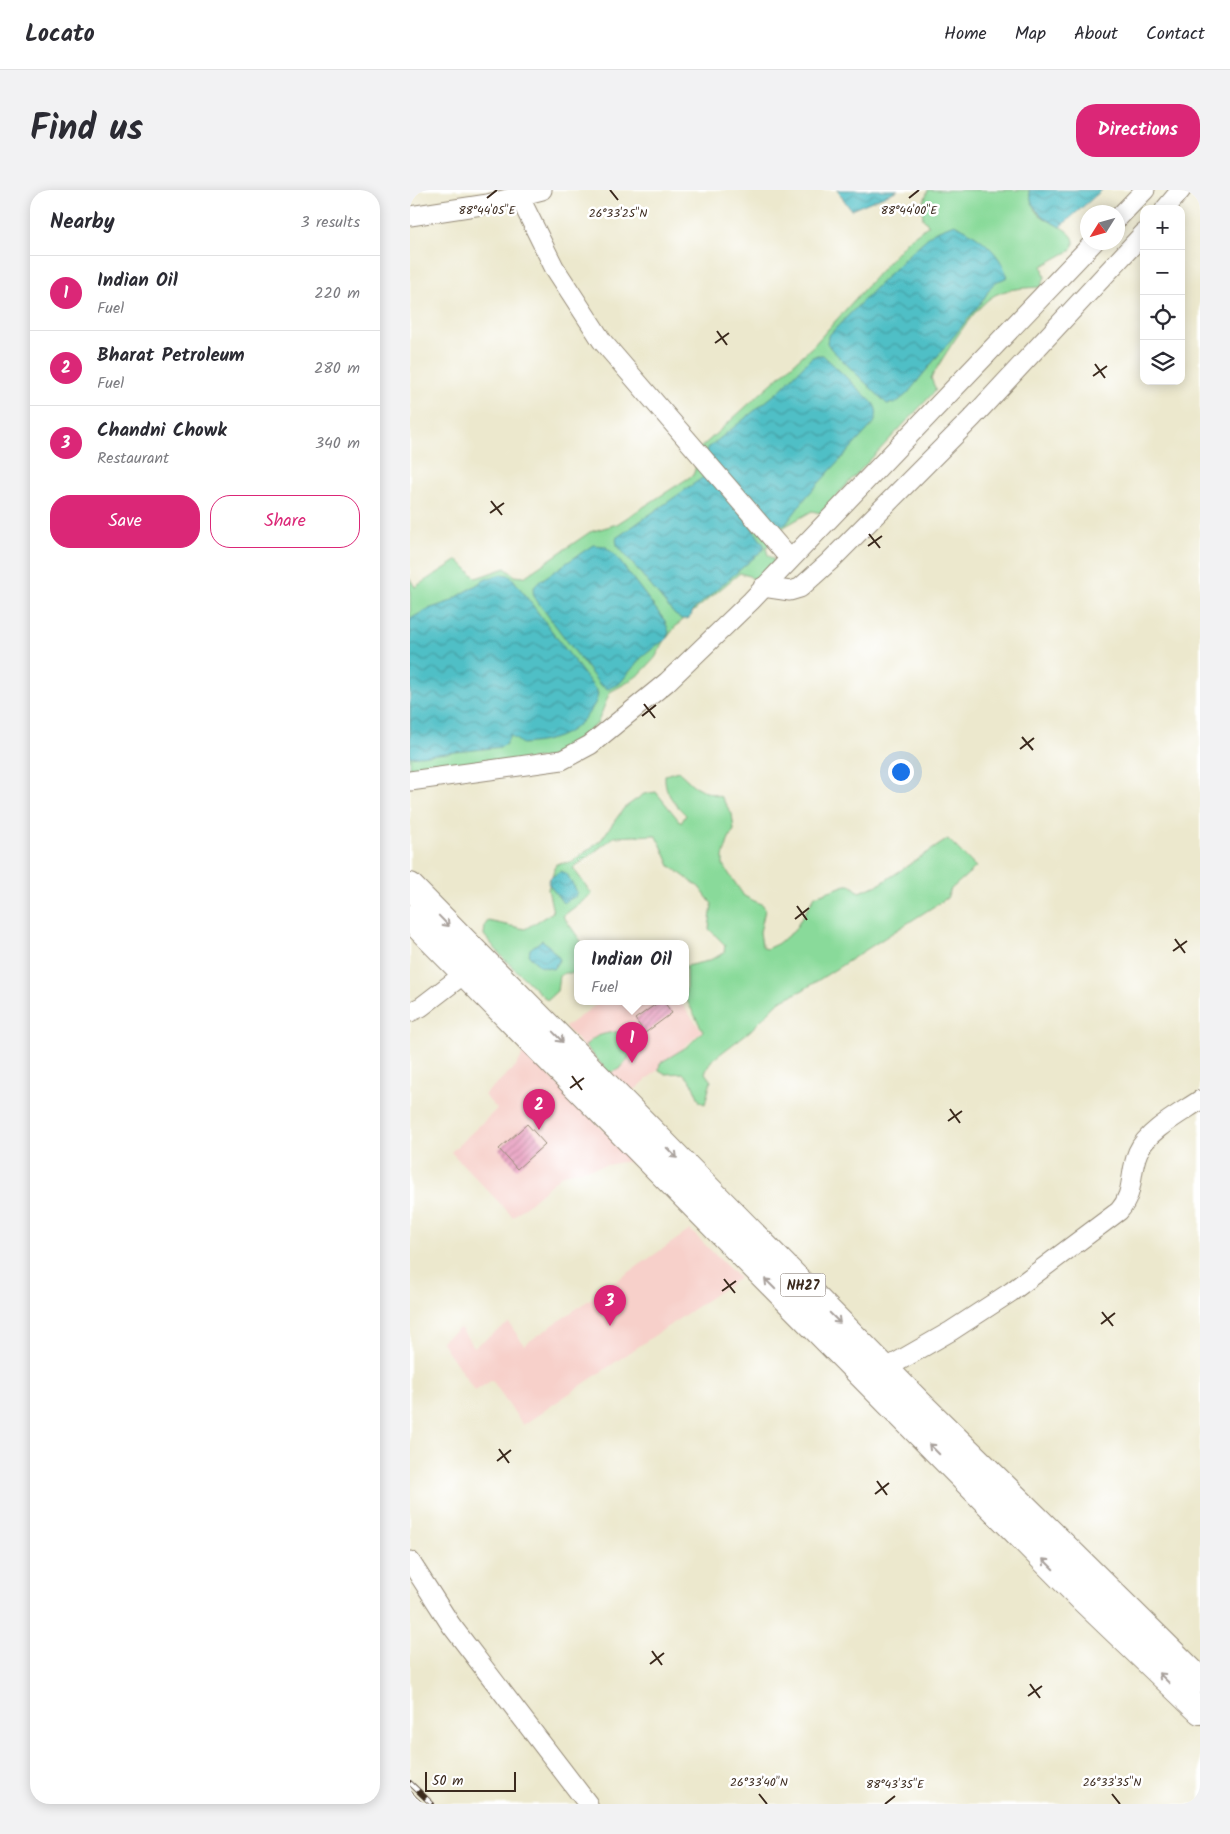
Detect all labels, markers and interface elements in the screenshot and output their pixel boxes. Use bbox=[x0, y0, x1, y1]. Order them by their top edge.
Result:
text: Locato bbox=[25, 15, 95, 54]
text: Home bbox=[944, 20, 987, 49]
text: Map bbox=[1015, 20, 1046, 49]
text: About bbox=[1074, 20, 1118, 49]
text: Contact bbox=[1146, 20, 1205, 49]
text: Find us bbox=[30, 102, 143, 158]
button: Directions bbox=[1076, 104, 1200, 157]
text: 88°44'05"E bbox=[459, 201, 516, 220]
text: 88°44'00"E bbox=[881, 201, 938, 220]
text: 26°33'25"N bbox=[589, 204, 647, 223]
north arrow bbox=[1080, 205, 1125, 250]
map controls bbox=[1140, 205, 1185, 385]
button: + bbox=[1140, 205, 1185, 250]
text: Nearby bbox=[50, 206, 115, 239]
text: 3 results bbox=[301, 210, 360, 235]
button: − bbox=[1140, 250, 1185, 295]
text: Indian Oil bbox=[97, 266, 178, 296]
text: 1 bbox=[64, 281, 68, 306]
text: 220 m bbox=[314, 281, 360, 306]
button: locate bbox=[1140, 295, 1185, 340]
text: Fuel bbox=[97, 296, 124, 321]
button: layers bbox=[1140, 340, 1185, 385]
text: Bharat Petroleum bbox=[97, 341, 245, 371]
text: 2 bbox=[61, 356, 71, 381]
text: 280 m bbox=[314, 356, 360, 381]
text: Fuel bbox=[97, 371, 124, 396]
text: Chandni Chowk bbox=[97, 416, 227, 446]
text: 3 bbox=[62, 431, 70, 456]
text: 340 m bbox=[315, 431, 360, 456]
text: Restaurant bbox=[97, 446, 169, 471]
button: Save bbox=[50, 495, 200, 548]
button: Share bbox=[210, 495, 360, 548]
your location bbox=[888, 759, 914, 785]
one-way arrow bbox=[438, 914, 450, 927]
popup bbox=[574, 940, 689, 1005]
text: Indian Oil bbox=[591, 945, 672, 975]
text: Fuel bbox=[591, 975, 618, 1000]
pin: 1 bbox=[616, 1022, 648, 1063]
one-way arrow bbox=[552, 1031, 564, 1043]
pin: 2 bbox=[523, 1089, 555, 1130]
one-way arrow bbox=[666, 1147, 678, 1159]
road number: NH27 bbox=[780, 1274, 826, 1296]
one-way arrow bbox=[765, 1278, 777, 1290]
pin: 3 bbox=[594, 1285, 626, 1326]
one-way arrow bbox=[829, 1312, 841, 1324]
one-way arrow bbox=[928, 1442, 940, 1455]
one-way arrow bbox=[1042, 1558, 1055, 1570]
one-way arrow bbox=[1158, 1672, 1171, 1684]
scale bar bbox=[425, 1769, 516, 1792]
text: 50 m bbox=[432, 1770, 463, 1792]
text: 26°33'40"N bbox=[730, 1773, 788, 1792]
text: 26°33'35"N bbox=[1083, 1773, 1141, 1792]
text: 88°43'35"E bbox=[866, 1775, 925, 1794]

